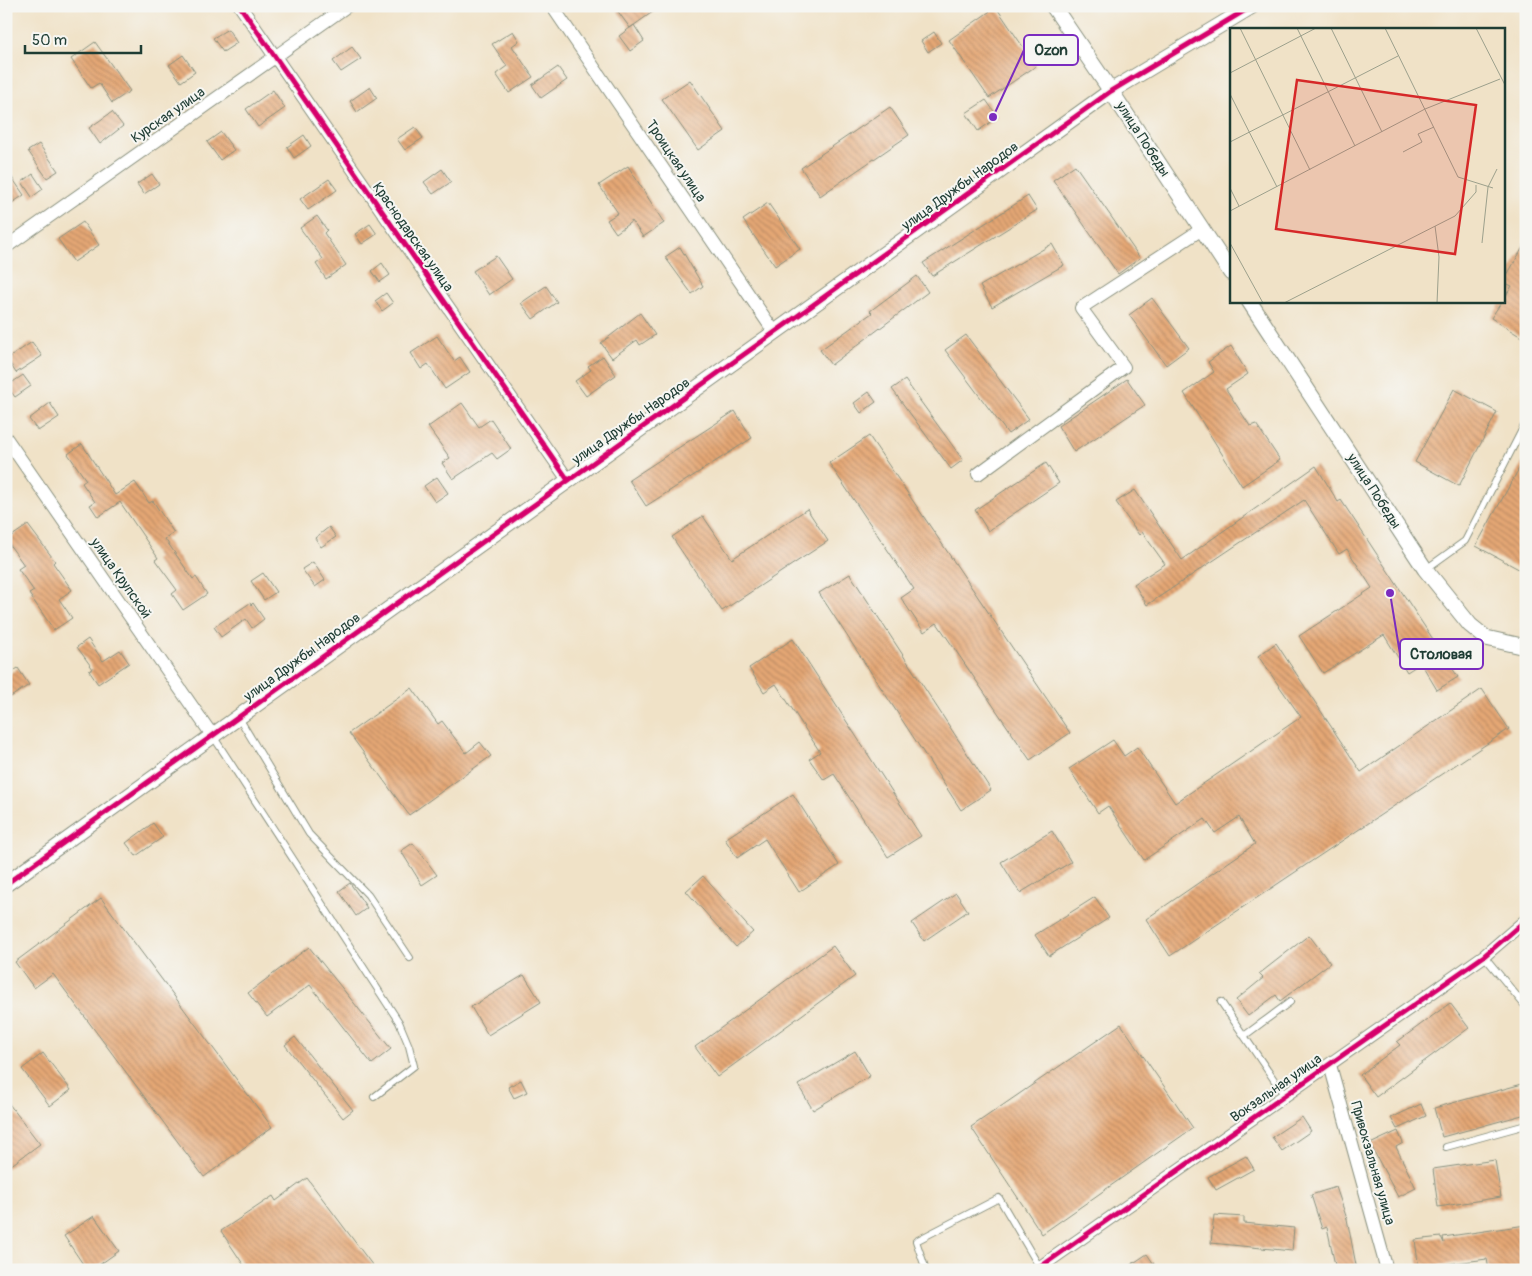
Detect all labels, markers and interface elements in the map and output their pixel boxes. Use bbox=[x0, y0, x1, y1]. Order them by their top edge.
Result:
scale bar bbox=[25, 22, 141, 54]
inset map bbox=[1230, 28, 1504, 302]
text: 50 m bbox=[32, 31, 67, 50]
callout: Ozon bbox=[1024, 35, 1078, 65]
text: Ozon bbox=[1034, 41, 1068, 60]
street label: Курская улица bbox=[128, 83, 208, 147]
street label: улица Победы bbox=[1112, 97, 1174, 180]
street label: Троицкая улица bbox=[642, 117, 710, 205]
street label: улица Дружбы Народов bbox=[897, 138, 1022, 235]
street label: Краснодарская улица bbox=[369, 179, 457, 295]
street label: улица Дружбы Народов bbox=[568, 374, 693, 469]
street label: улица Победы bbox=[1343, 449, 1405, 532]
street label: улица Крупской bbox=[86, 534, 155, 621]
street label: улица Дружбы Народов bbox=[239, 609, 364, 706]
callout: Столовая bbox=[1400, 639, 1483, 669]
text: Столовая bbox=[1410, 645, 1472, 664]
street label: Вокзальная улица bbox=[1227, 1050, 1325, 1126]
street label: Привокзальная улица bbox=[1347, 1099, 1399, 1227]

